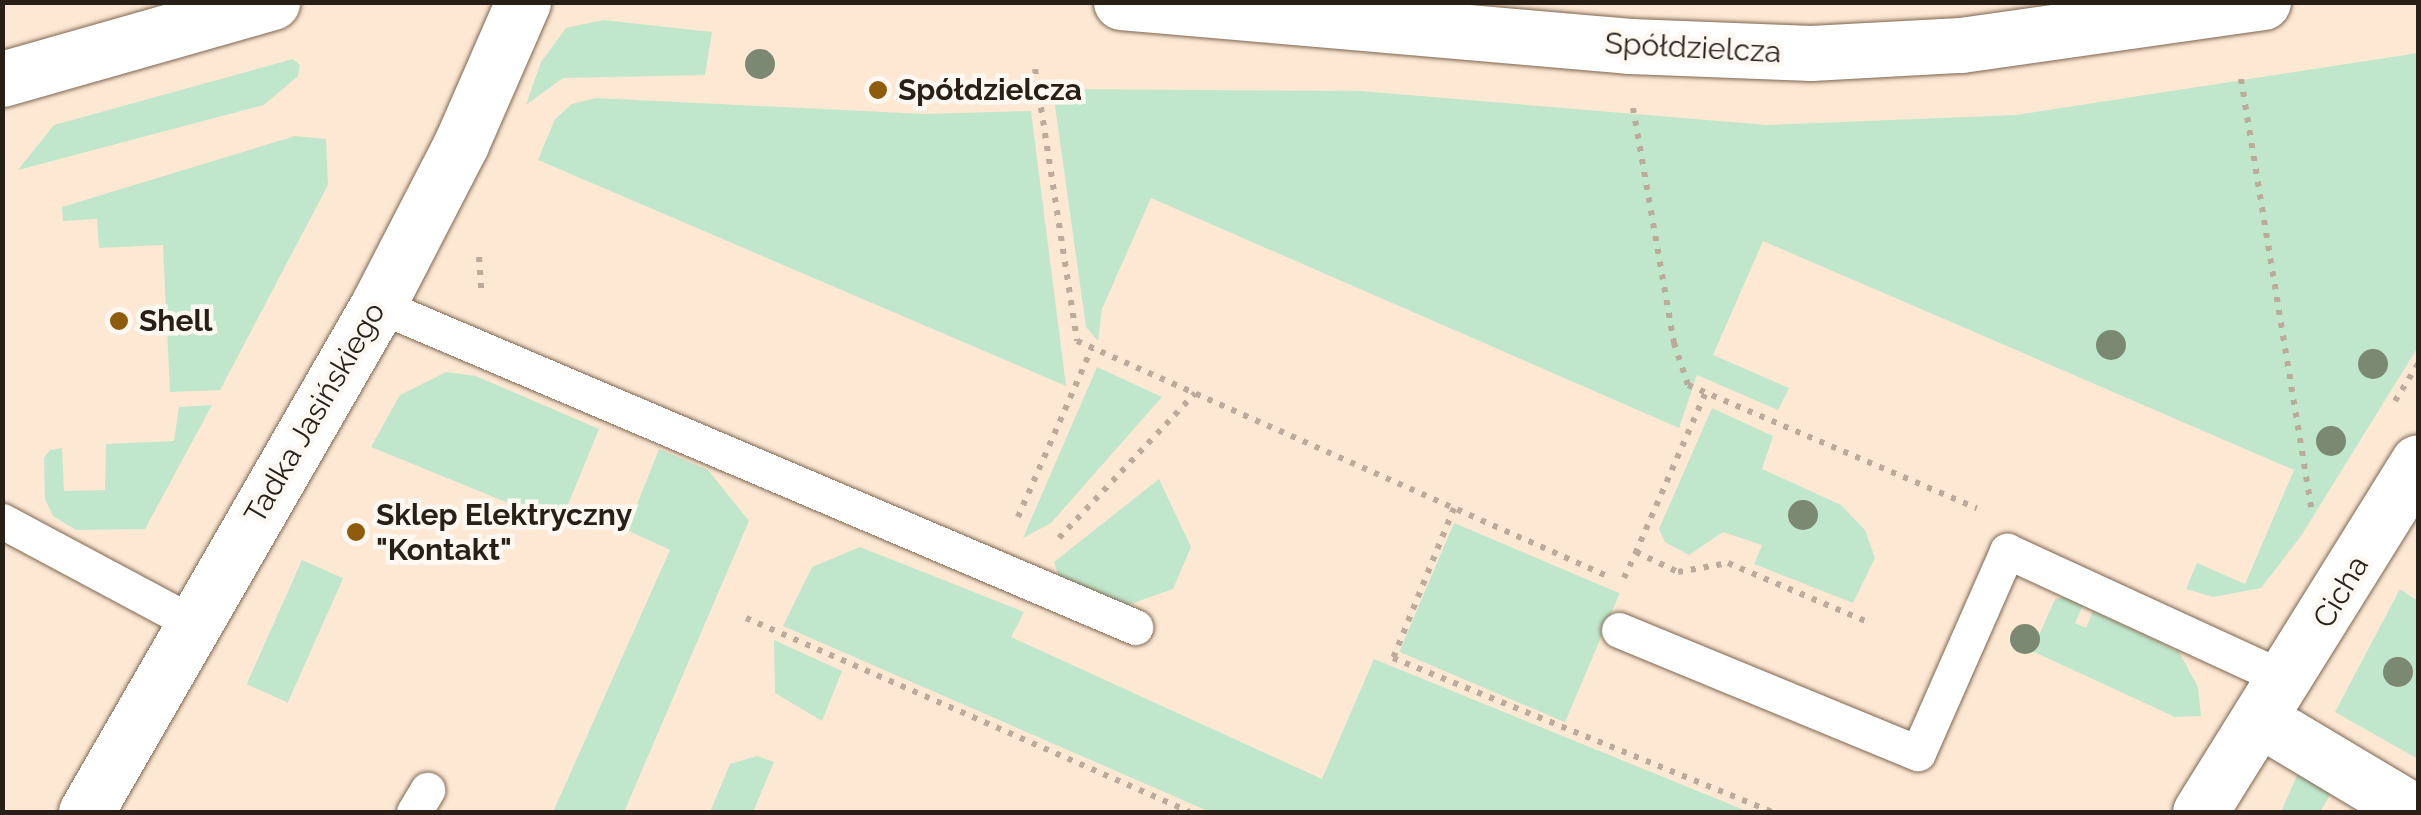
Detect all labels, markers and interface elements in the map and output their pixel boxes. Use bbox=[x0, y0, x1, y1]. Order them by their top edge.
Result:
street label: Spółdzielcza bbox=[1604, 25, 1782, 71]
place label: Spółdzielcza bbox=[898, 72, 1082, 108]
marker: Spółdzielcza bbox=[867, 79, 889, 101]
street label: Tadka Jasińskiego bbox=[237, 296, 393, 530]
place label: Shell bbox=[139, 303, 212, 339]
marker: Shell bbox=[108, 310, 130, 332]
place label: Sklep Elektryczny "Kontakt" bbox=[376, 497, 632, 568]
marker: Sklep Elektryczny "Kontakt" bbox=[345, 521, 367, 543]
street label: Cicha bbox=[2306, 550, 2376, 634]

